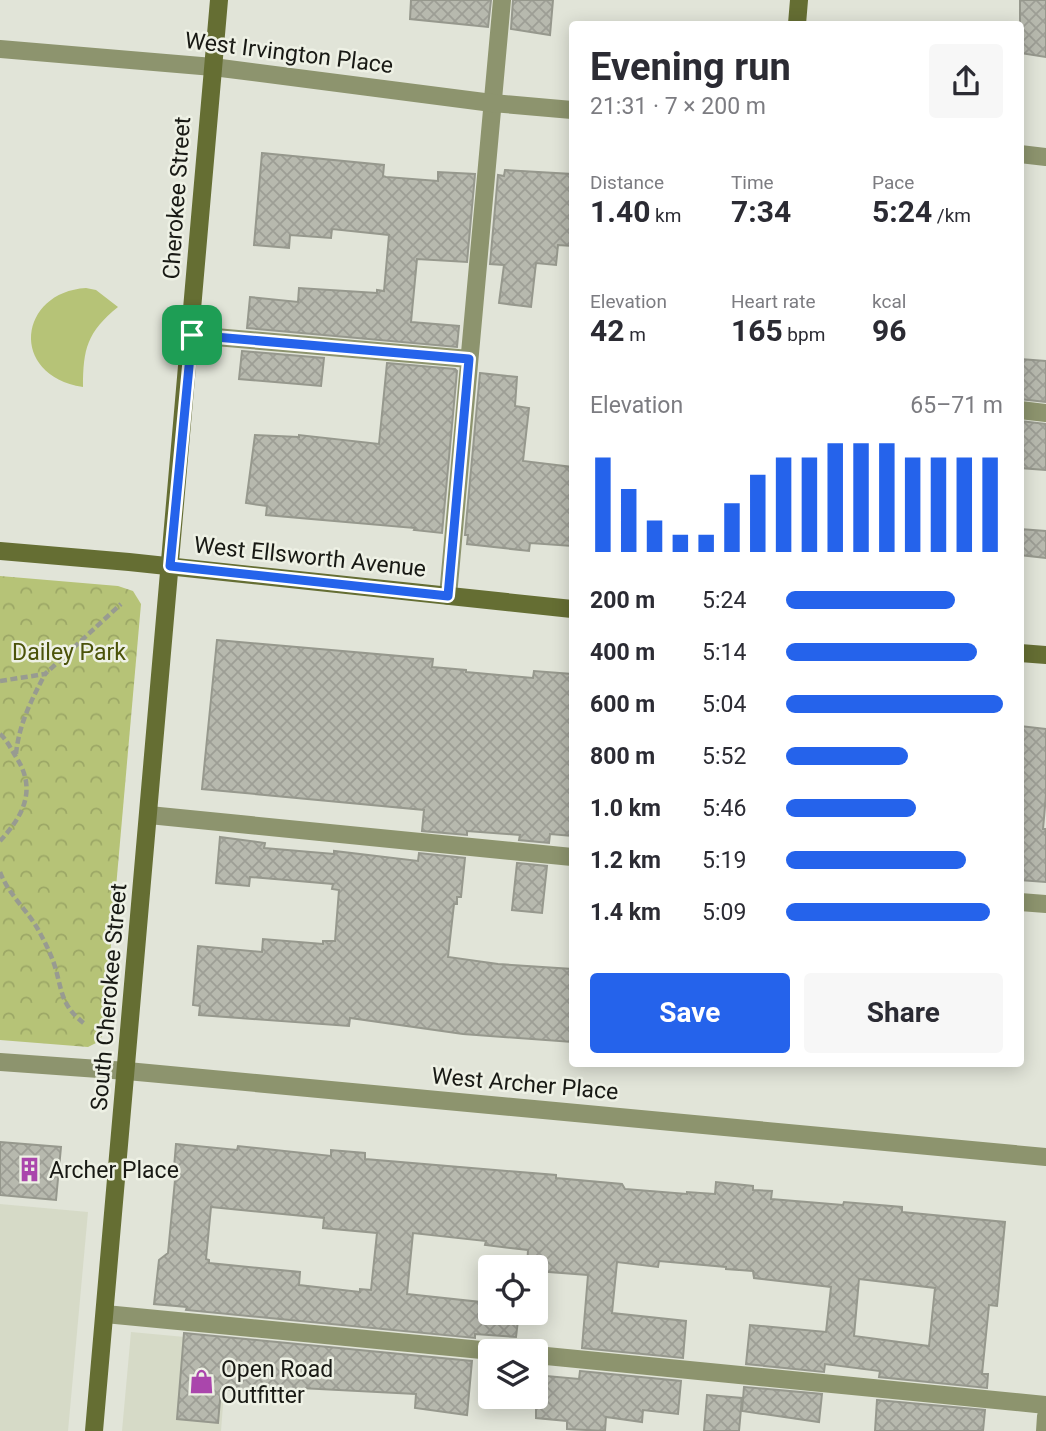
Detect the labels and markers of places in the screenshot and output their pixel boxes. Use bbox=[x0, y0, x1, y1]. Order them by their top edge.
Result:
pin bbox=[162, 305, 222, 365]
building icon: Archer Place bbox=[15, 1156, 43, 1184]
place label: Archer Place bbox=[49, 1157, 179, 1184]
place label: Open Road Outfitter bbox=[221, 1356, 333, 1409]
shop icon: Open Road Outfitter bbox=[187, 1368, 215, 1396]

